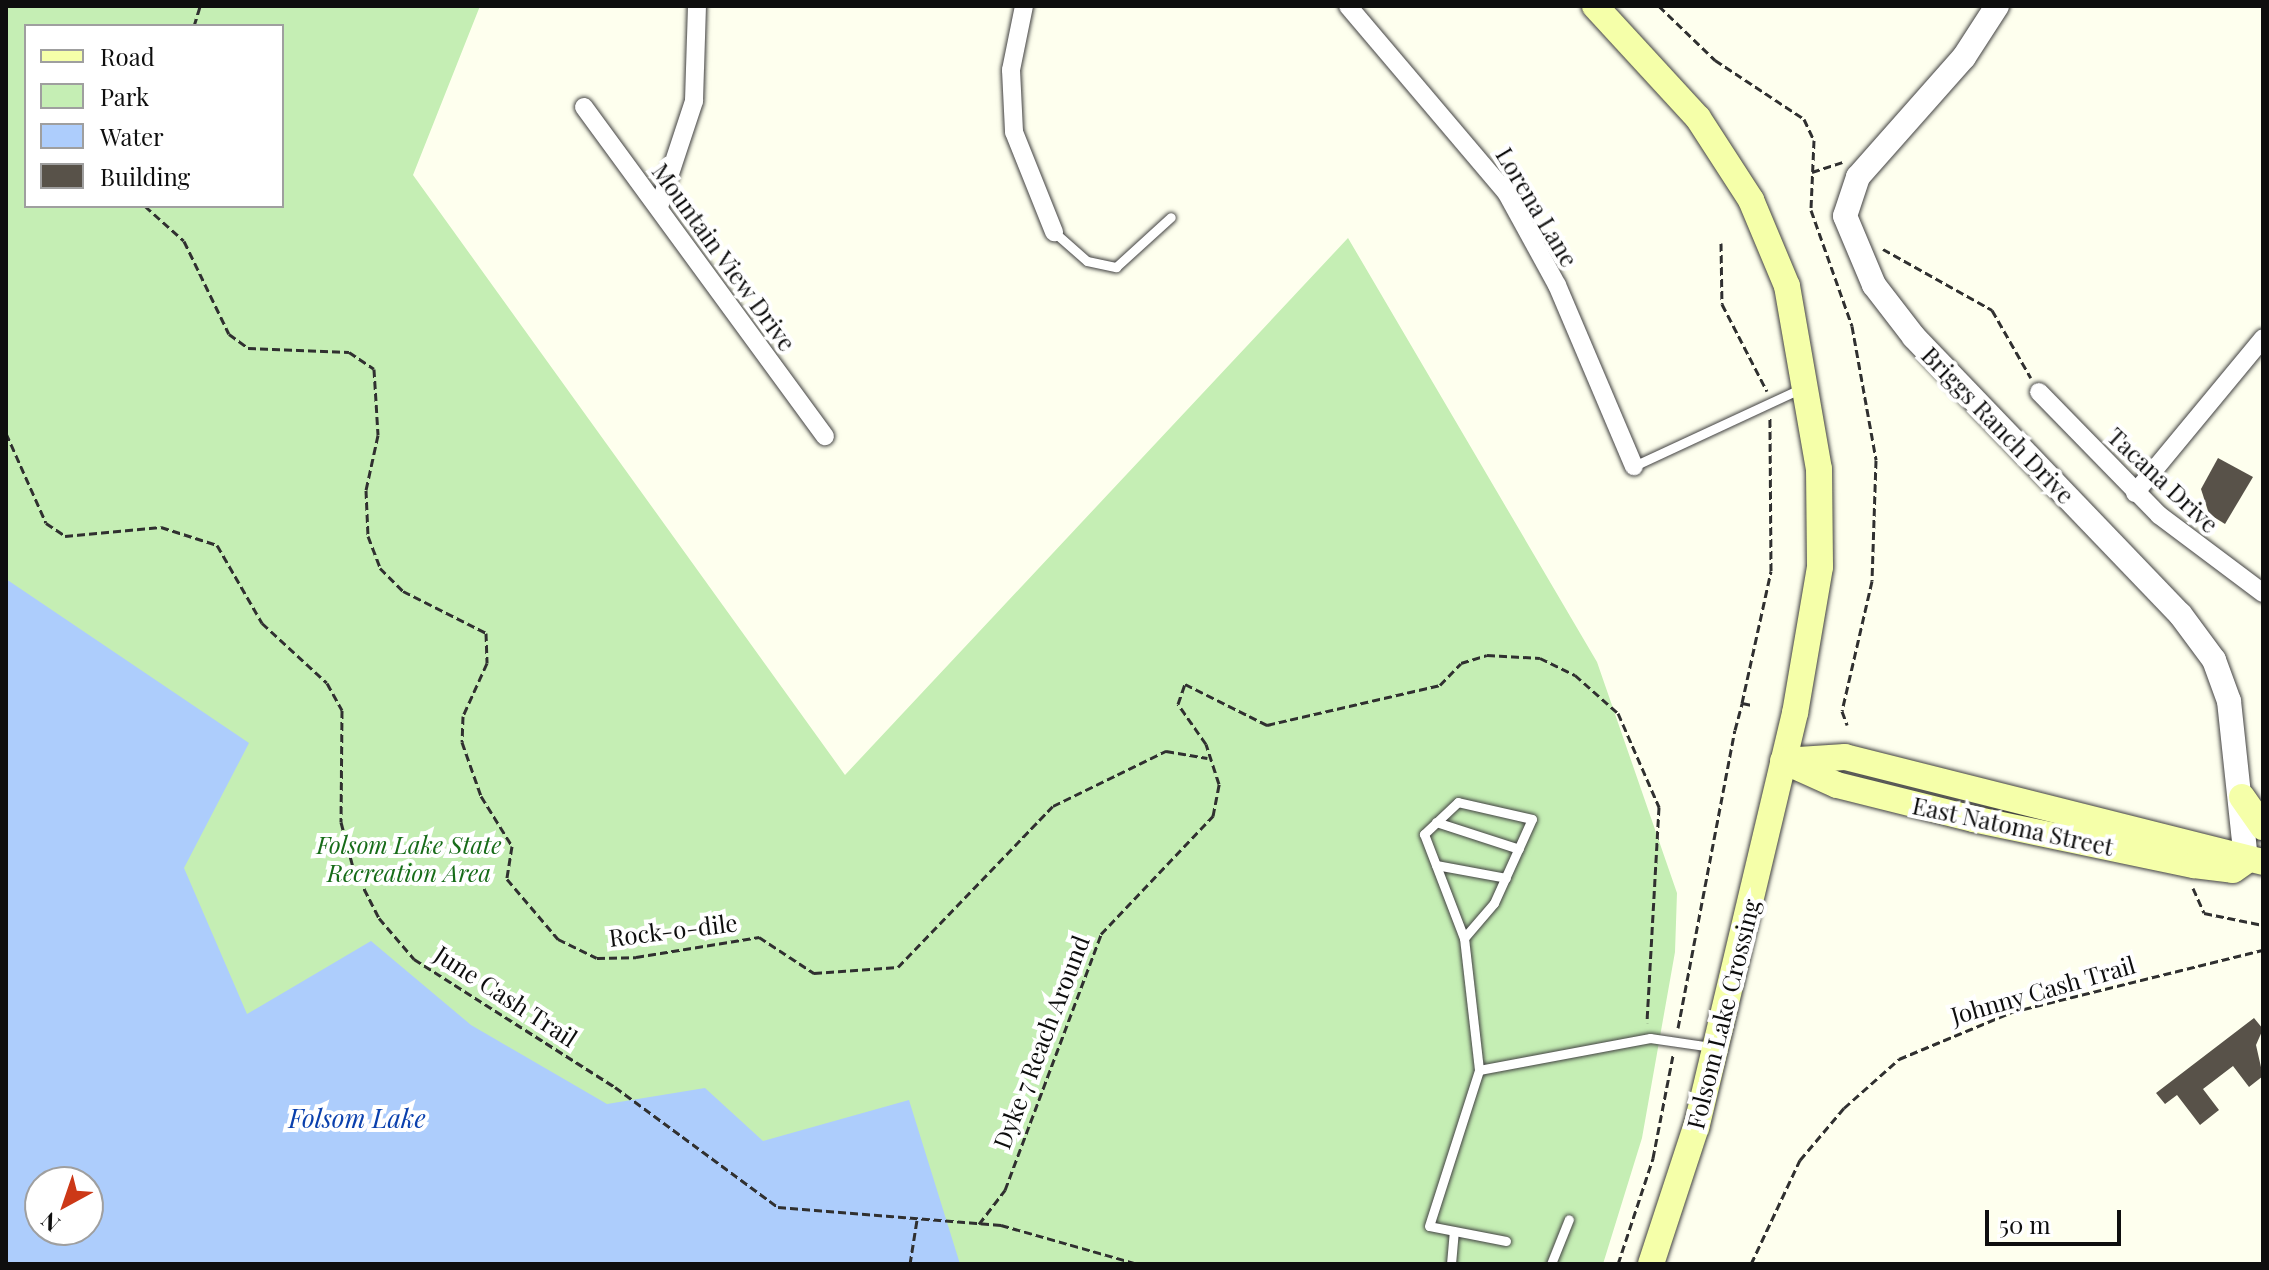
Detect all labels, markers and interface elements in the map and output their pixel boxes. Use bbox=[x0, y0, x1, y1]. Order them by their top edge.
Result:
legend bbox=[24, 24, 284, 208]
text: Road bbox=[100, 40, 155, 72]
text: Park bbox=[100, 80, 149, 112]
text: Water bbox=[100, 120, 164, 152]
street label: Lorena Lane bbox=[1490, 142, 1584, 272]
street label: Mountain View Drive bbox=[646, 157, 802, 357]
text: Building bbox=[100, 160, 190, 192]
street label: Briggs Ranch Drive bbox=[1916, 341, 2080, 509]
street label: Tacana Drive bbox=[2102, 421, 2224, 539]
street label: East Natoma Street bbox=[1910, 791, 2116, 861]
park label: Folsom Lake State Recreation Area bbox=[317, 831, 501, 887]
street label: Folsom Lake Crossing bbox=[1680, 896, 1766, 1132]
street label: Rock-o-dile bbox=[607, 908, 739, 952]
street label: Dyke 7 Reach Around bbox=[987, 931, 1095, 1153]
street label: June Cash Trail bbox=[429, 939, 583, 1053]
street label: Johnny Cash Trail bbox=[1947, 950, 2139, 1030]
water label: Folsom Lake bbox=[288, 1102, 426, 1134]
north arrow bbox=[24, 1166, 104, 1246]
scale bar bbox=[1989, 1194, 2125, 1244]
text: N bbox=[34, 1206, 66, 1239]
text: 50 m bbox=[1999, 1208, 2051, 1240]

